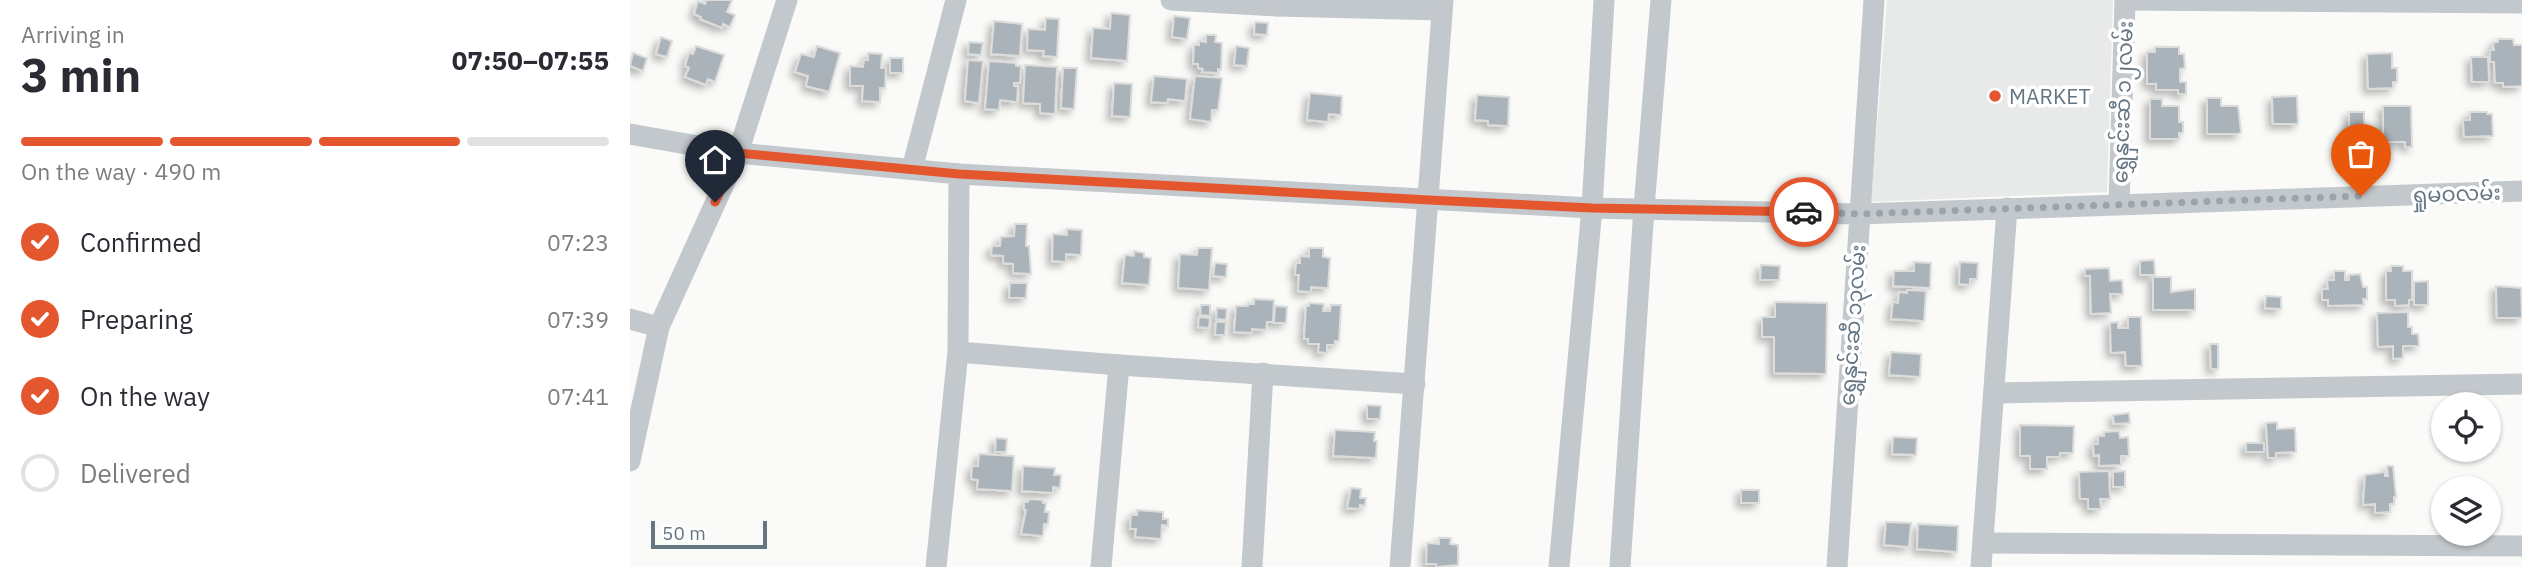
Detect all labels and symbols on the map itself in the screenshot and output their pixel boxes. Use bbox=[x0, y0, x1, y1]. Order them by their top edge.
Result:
street label: ရွှေနှင်းဆီ ၁၂လမ်း bbox=[2104, 20, 2143, 184]
place label: MARKET bbox=[2009, 82, 2091, 110]
marker: MARKET bbox=[1987, 88, 2003, 104]
pin bbox=[2331, 124, 2391, 196]
pin bbox=[685, 130, 745, 202]
street label: ရှုမဝလမ်း bbox=[2411, 176, 2501, 213]
courier bbox=[1769, 177, 1839, 247]
street label: ရွှေနှင်းဆီ ၁၃လမ်း bbox=[1831, 243, 1876, 407]
scale bar bbox=[651, 518, 766, 550]

